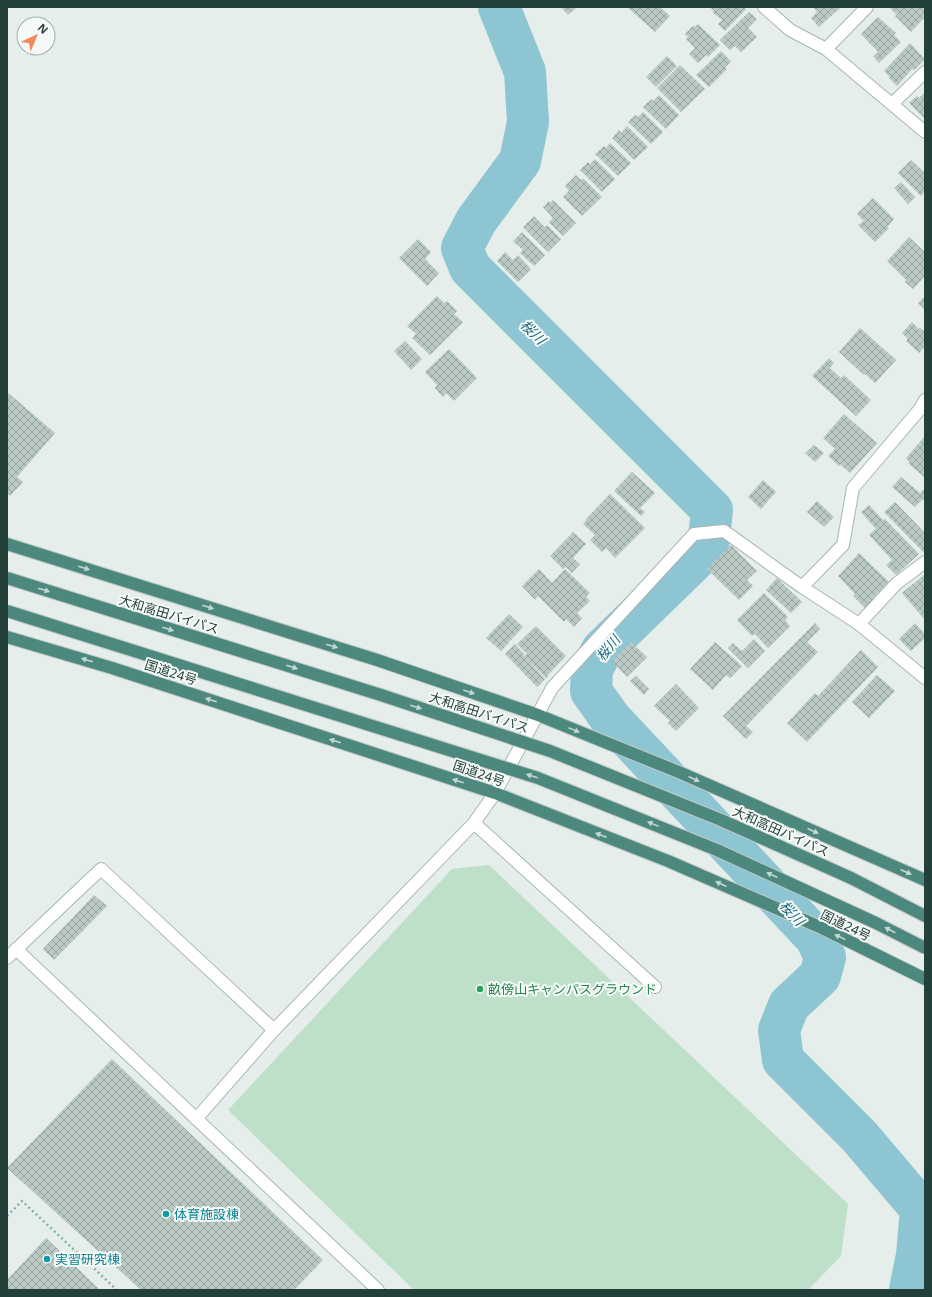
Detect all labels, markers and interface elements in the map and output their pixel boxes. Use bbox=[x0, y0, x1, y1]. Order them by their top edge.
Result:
north arrow bbox=[16, 16, 56, 56]
text: N bbox=[35, 20, 52, 37]
water label: 桜川 bbox=[517, 315, 551, 350]
one-way arrow bbox=[79, 565, 91, 571]
one-way arrow bbox=[39, 587, 51, 593]
street label: 大和高田バイパス bbox=[117, 590, 221, 638]
one-way arrow bbox=[203, 604, 215, 610]
one-way arrow bbox=[163, 626, 175, 632]
water label: 桜川 bbox=[591, 629, 625, 665]
one-way arrow bbox=[327, 643, 339, 649]
street label: 国道24号 bbox=[143, 655, 199, 689]
one-way arrow bbox=[81, 657, 93, 663]
one-way arrow bbox=[287, 665, 299, 671]
street label: 大和高田バイパス bbox=[427, 687, 531, 737]
one-way arrow bbox=[463, 689, 475, 695]
one-way arrow bbox=[205, 697, 217, 703]
one-way arrow bbox=[411, 704, 423, 710]
one-way arrow bbox=[568, 727, 580, 733]
one-way arrow bbox=[328, 737, 340, 743]
street label: 国道24号 bbox=[451, 756, 507, 790]
one-way arrow bbox=[526, 773, 538, 779]
one-way arrow bbox=[688, 776, 700, 782]
one-way arrow bbox=[452, 778, 464, 784]
street label: 大和高田バイパス bbox=[730, 802, 832, 860]
one-way arrow bbox=[646, 821, 658, 827]
one-way arrow bbox=[808, 828, 819, 834]
one-way arrow bbox=[594, 831, 606, 837]
one-way arrow bbox=[901, 869, 913, 875]
one-way arrow bbox=[767, 872, 778, 878]
one-way arrow bbox=[716, 881, 727, 887]
water label: 桜川 bbox=[776, 896, 810, 931]
street label: 国道24号 bbox=[818, 905, 874, 945]
one-way arrow bbox=[885, 927, 896, 933]
one-way arrow bbox=[834, 934, 846, 940]
place label: 畝傍山キャンパスグラウンド bbox=[488, 980, 657, 998]
marker: 畝傍山キャンパスグラウンド bbox=[475, 984, 485, 994]
place label: 体育施設棟 bbox=[174, 1205, 239, 1223]
marker: 体育施設棟 bbox=[161, 1209, 171, 1219]
place label: 実習研究棟 bbox=[55, 1250, 120, 1268]
marker: 実習研究棟 bbox=[42, 1254, 52, 1264]

